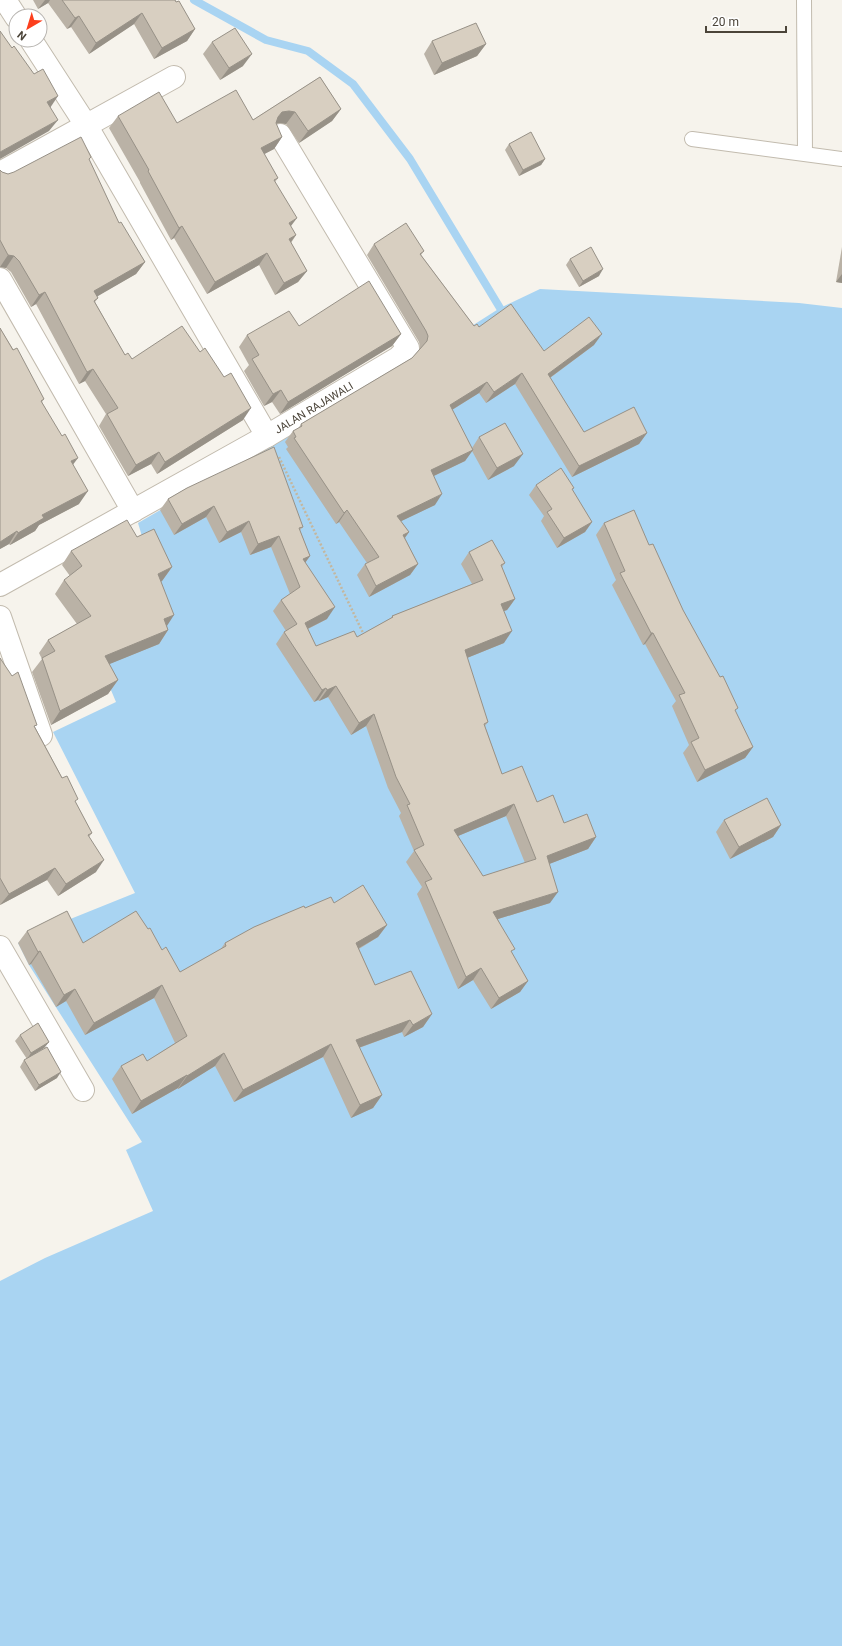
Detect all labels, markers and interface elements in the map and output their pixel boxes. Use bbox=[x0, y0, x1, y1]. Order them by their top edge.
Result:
north arrow bbox=[8, 8, 48, 48]
scale bar bbox=[706, 8, 786, 34]
text: 20 m bbox=[712, 15, 739, 29]
text: N bbox=[15, 28, 29, 43]
street label: JALAN RAJAWALI bbox=[272, 379, 356, 437]

